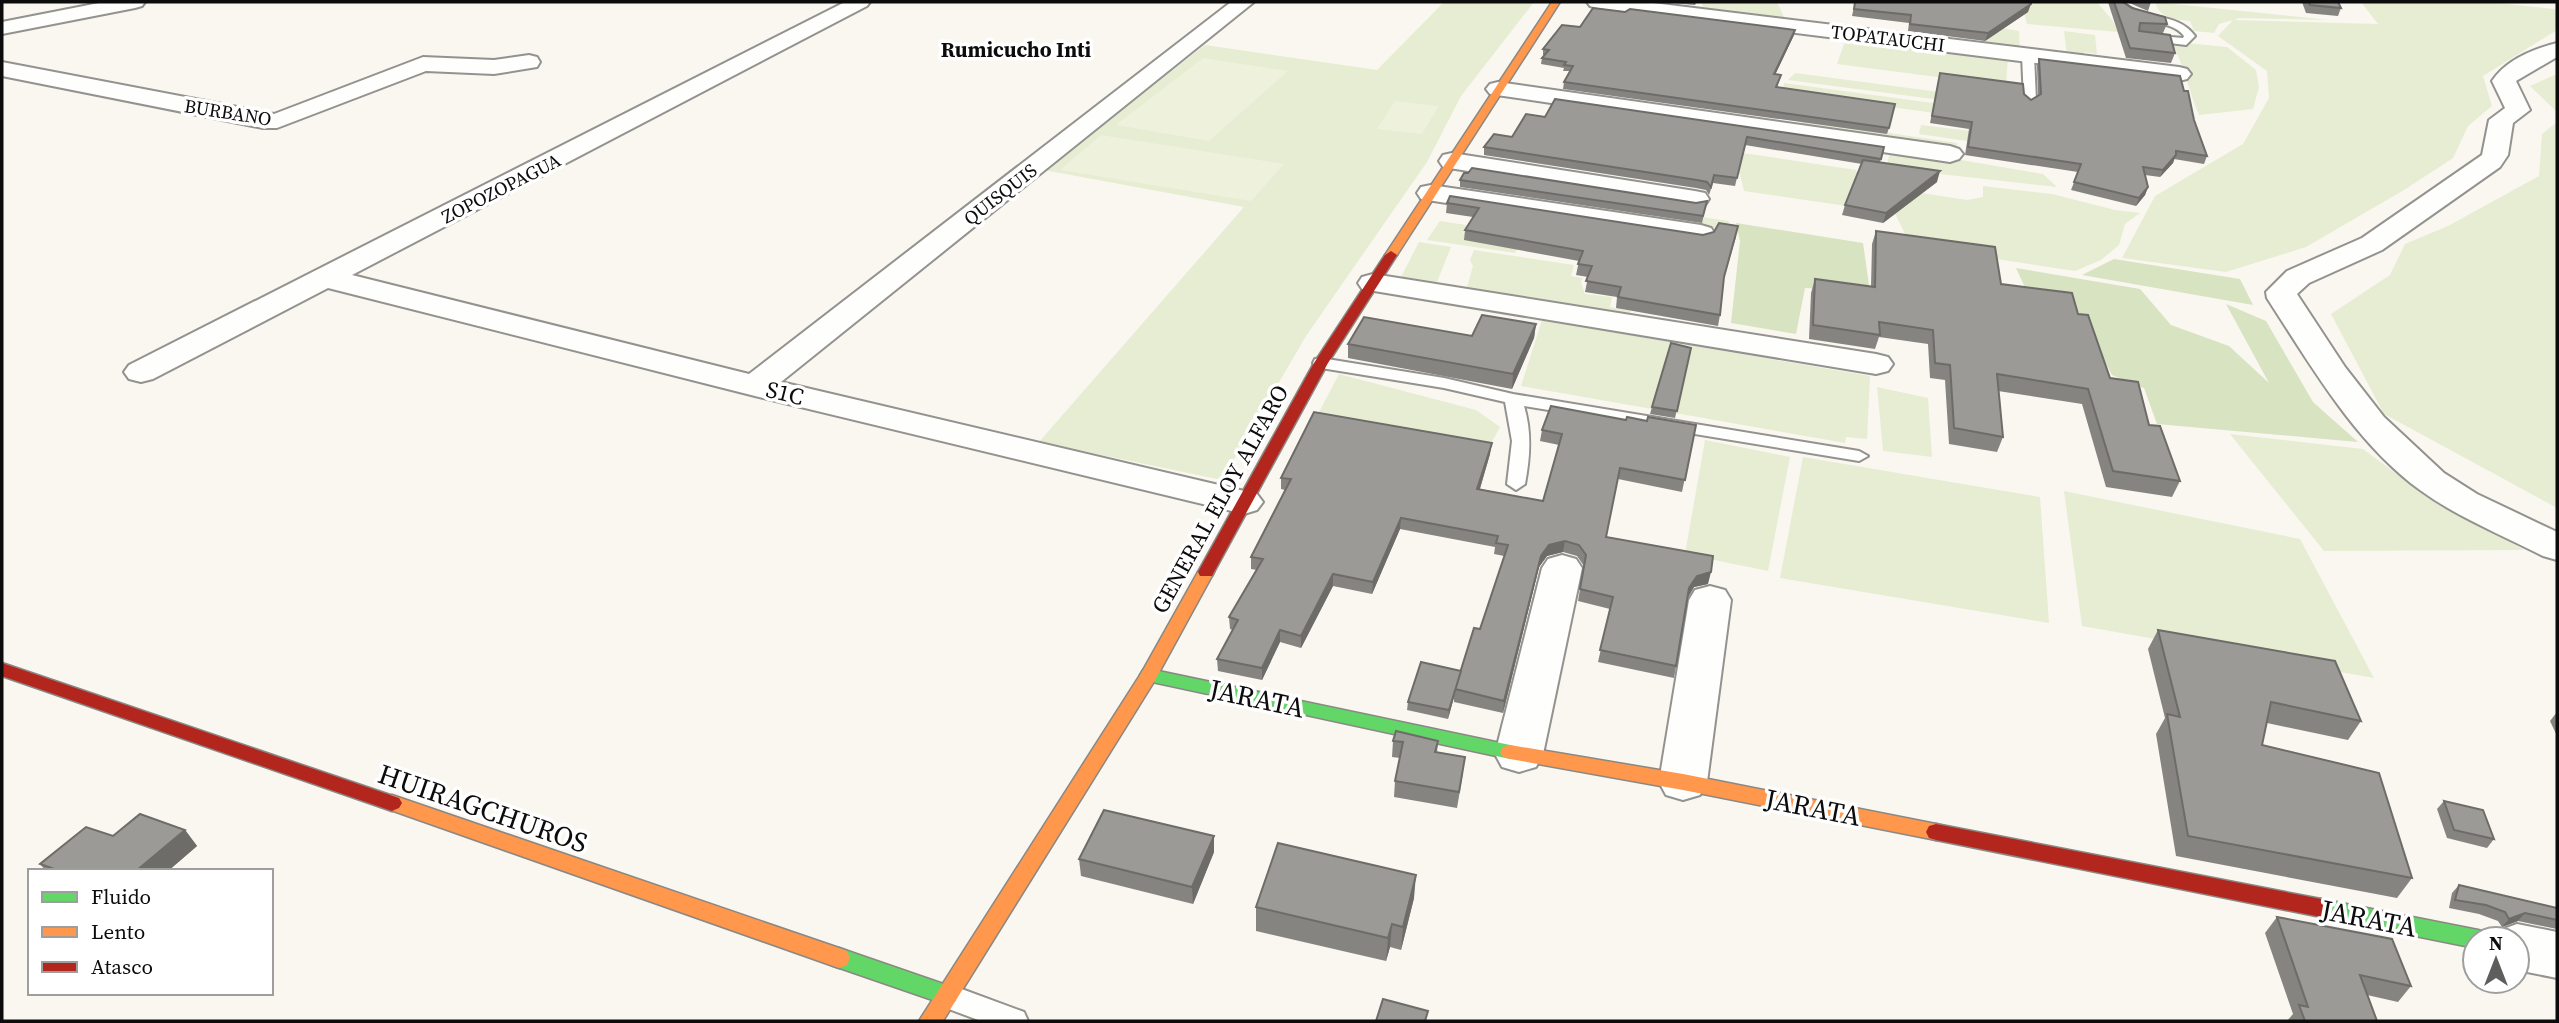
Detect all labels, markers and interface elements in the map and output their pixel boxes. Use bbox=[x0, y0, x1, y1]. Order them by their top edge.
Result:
street label: TOPATAUCHI bbox=[1830, 18, 1946, 58]
district label: Rumicucho Inti bbox=[941, 35, 1092, 64]
street label: BURBANO bbox=[183, 92, 273, 132]
street label: ZOPOZOPAGUA bbox=[437, 147, 565, 229]
street label: QUISQUIS bbox=[958, 157, 1042, 231]
street label: S1C bbox=[763, 373, 807, 413]
street label: GENERAL ELOY ALFARO bbox=[1144, 379, 1296, 619]
street label: JARATA bbox=[1205, 669, 1309, 727]
street label: HUIRAGCHUROS bbox=[373, 754, 593, 862]
street label: JARATA bbox=[1761, 779, 1864, 835]
legend bbox=[28, 869, 273, 995]
text: Fluido bbox=[91, 882, 151, 911]
street label: JARATA bbox=[2317, 890, 2420, 946]
text: Lento bbox=[91, 917, 145, 946]
north arrow bbox=[2461, 925, 2531, 995]
text: N bbox=[2489, 930, 2503, 956]
text: Atasco bbox=[91, 952, 153, 981]

